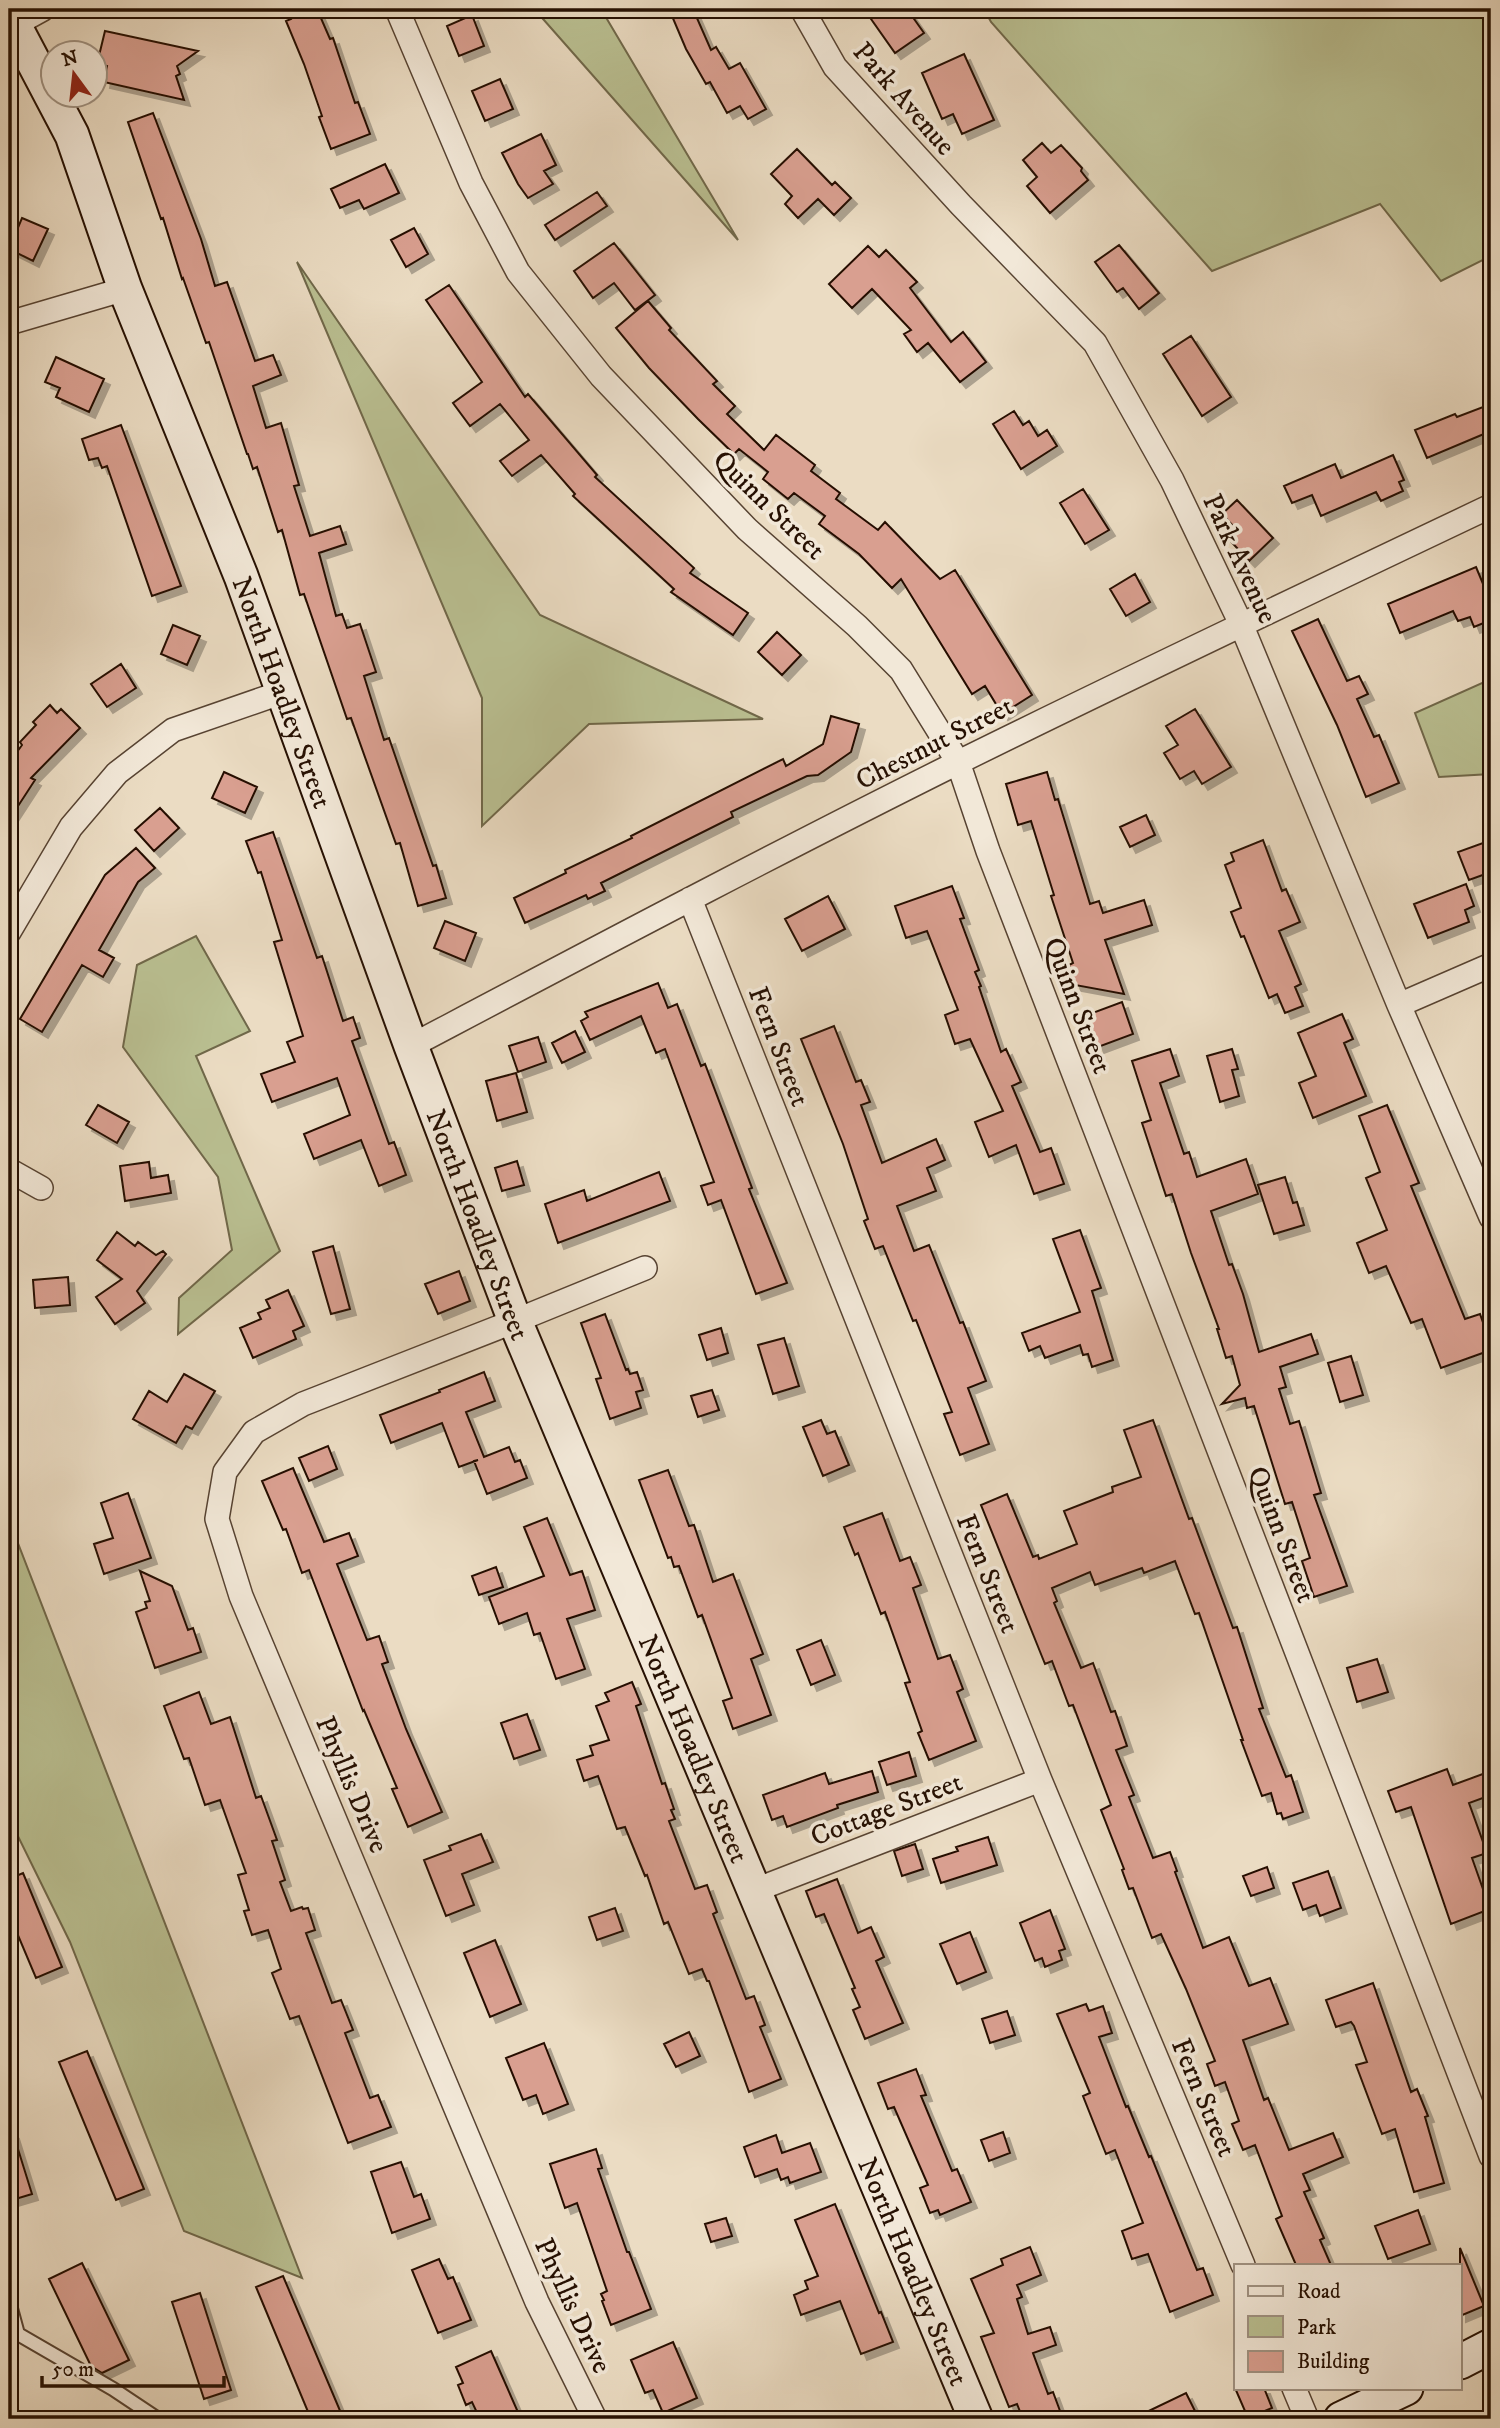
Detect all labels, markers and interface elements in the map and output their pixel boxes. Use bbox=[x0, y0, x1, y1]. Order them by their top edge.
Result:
street label: Park Avenue bbox=[845, 35, 963, 163]
north arrow bbox=[38, 38, 108, 108]
text: N bbox=[59, 46, 81, 72]
street label: Quinn Street bbox=[705, 443, 833, 567]
street label: Park Avenue bbox=[1194, 488, 1285, 629]
street label: North Hoadley Street bbox=[224, 572, 340, 813]
street label: Chestnut Street bbox=[850, 689, 1019, 798]
street label: Quinn Street bbox=[1036, 933, 1120, 1079]
street label: Fern Street bbox=[740, 982, 817, 1111]
street label: North Hoadley Street bbox=[417, 1104, 537, 1346]
street label: Quinn Street bbox=[1240, 1462, 1324, 1608]
street label: Fern Street bbox=[948, 1509, 1027, 1638]
street label: North Hoadley Street bbox=[630, 1630, 756, 1868]
street label: Phyllis Drive bbox=[307, 1711, 396, 1858]
street label: Cottage Street bbox=[806, 1764, 967, 1854]
street label: Fern Street bbox=[1163, 2033, 1244, 2162]
street label: North Hoadley Street bbox=[849, 2153, 976, 2391]
street label: Phyllis Drive bbox=[526, 2232, 619, 2379]
legend bbox=[1234, 2264, 1462, 2390]
text: Road bbox=[1297, 2279, 1341, 2305]
text: Park bbox=[1297, 2315, 1337, 2341]
scale bar bbox=[42, 2344, 224, 2388]
text: Building bbox=[1297, 2349, 1370, 2375]
text: 50 m bbox=[52, 2357, 94, 2383]

